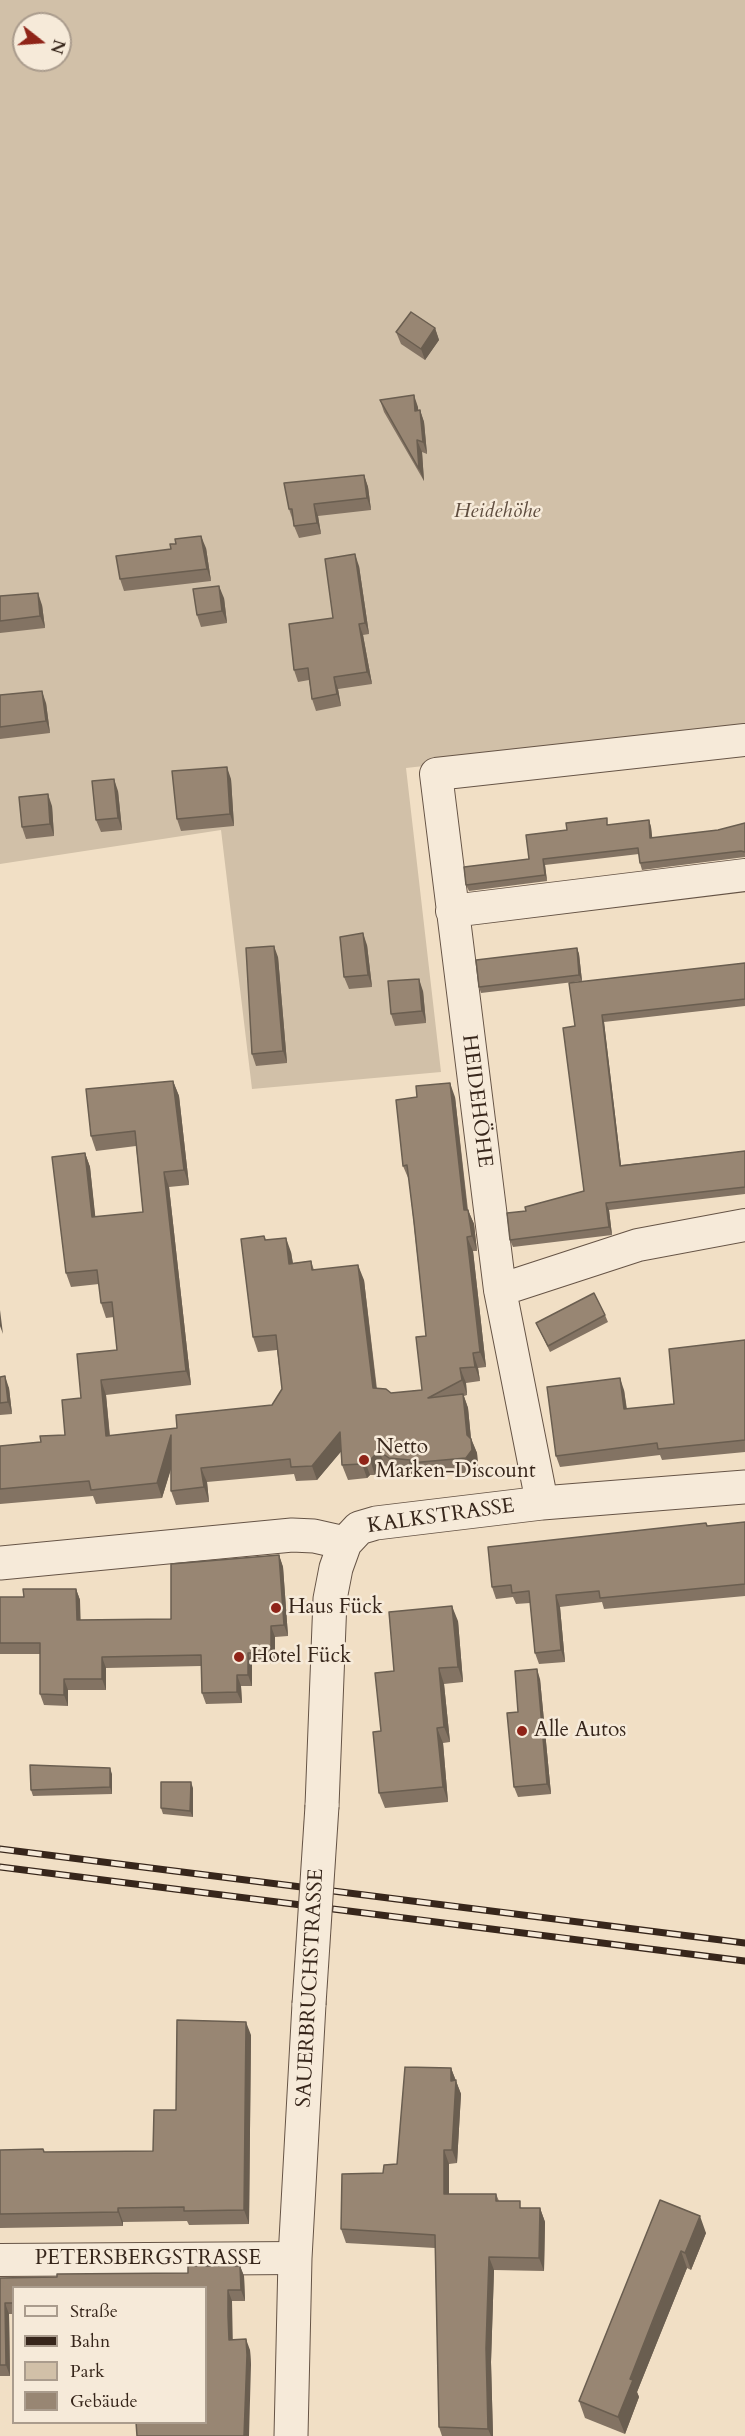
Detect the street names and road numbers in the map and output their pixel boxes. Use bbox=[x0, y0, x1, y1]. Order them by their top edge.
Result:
street label: HEIDEHÖHE bbox=[455, 1033, 497, 1169]
street label: KALKSTRASSE bbox=[366, 1494, 516, 1540]
street label: SAUERBRUCHSTRASSE bbox=[292, 1868, 330, 2108]
street label: PETERSBERGSTRASSE bbox=[35, 2246, 261, 2272]

